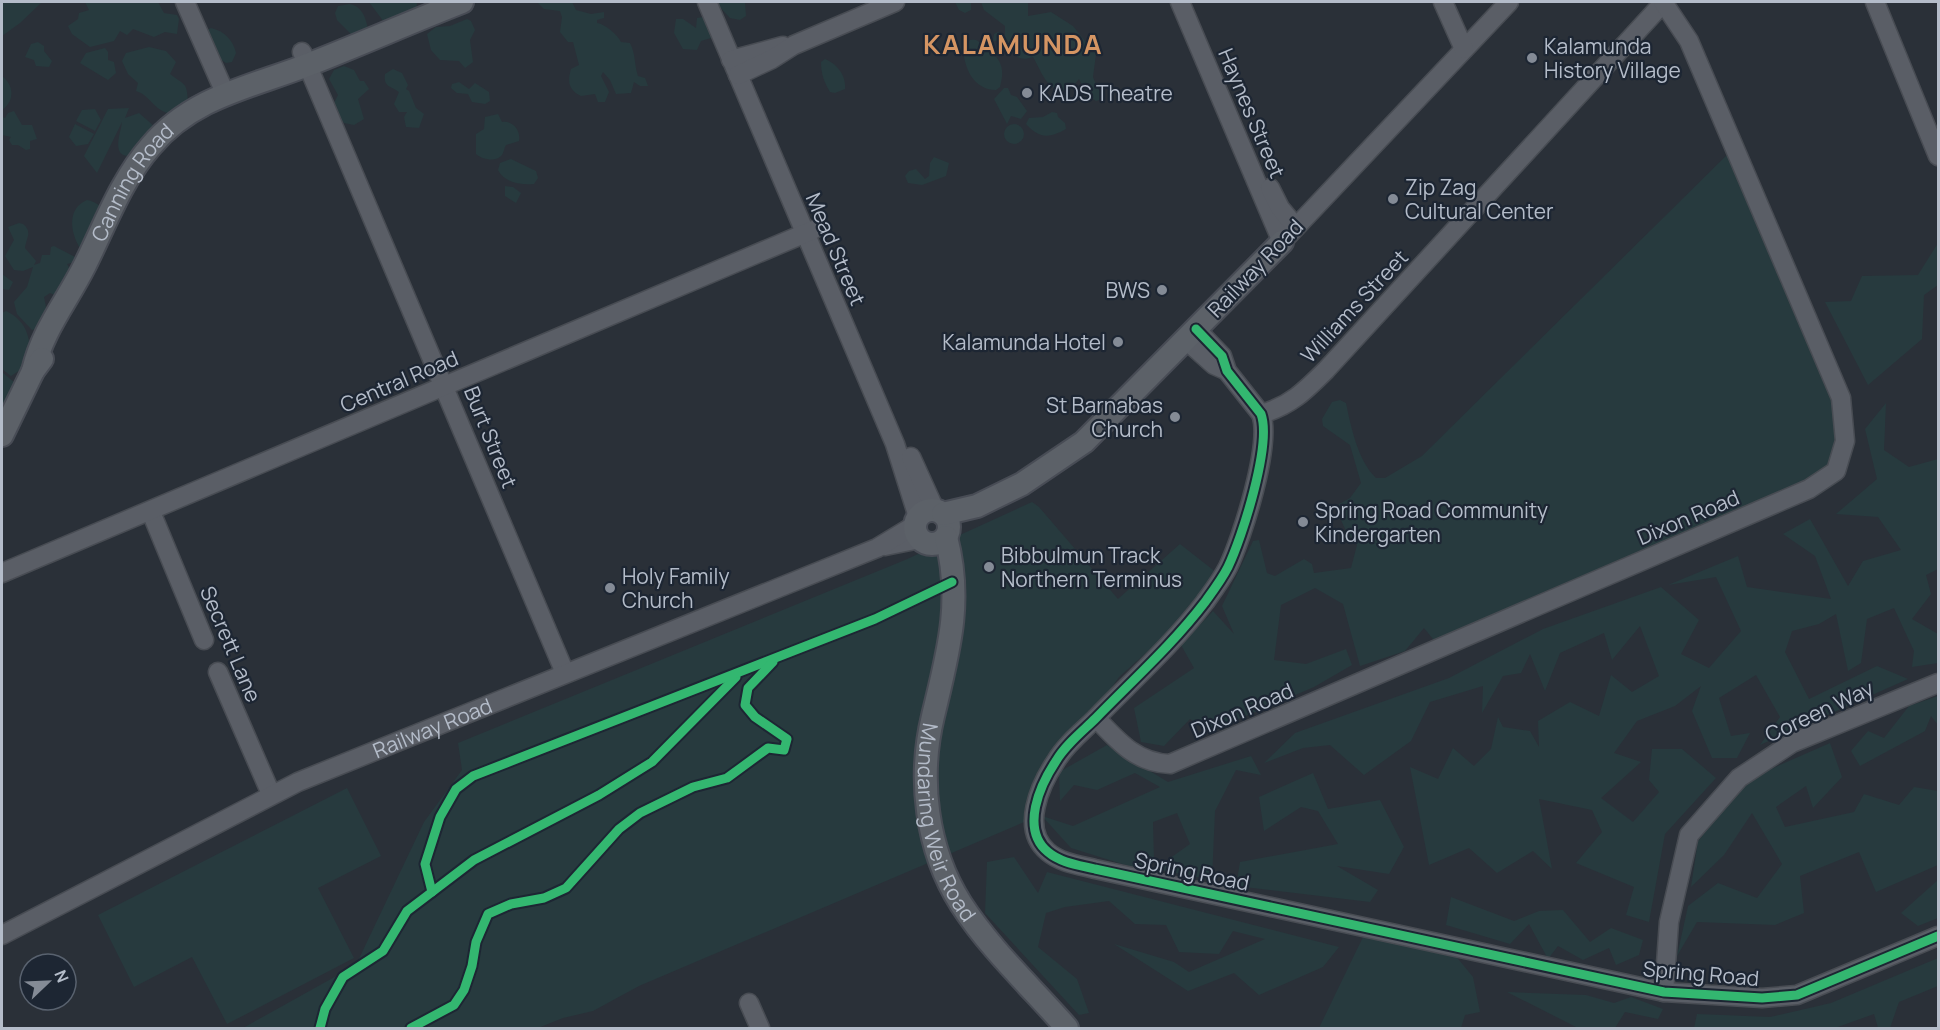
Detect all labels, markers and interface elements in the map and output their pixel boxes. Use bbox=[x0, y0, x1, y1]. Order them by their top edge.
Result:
district label: KALAMUNDA bbox=[923, 25, 1103, 62]
place label: Kalamunda History Village bbox=[1544, 32, 1681, 84]
street label: Haynes Street bbox=[1212, 44, 1292, 182]
marker: Kalamunda History Village bbox=[1525, 51, 1539, 65]
place label: KADS Theatre bbox=[1039, 79, 1173, 107]
marker: KADS Theatre bbox=[1020, 86, 1034, 100]
street label: Canning Road bbox=[84, 117, 179, 246]
place label: Zip Zag Cultural Center bbox=[1405, 173, 1554, 225]
street label: Mead Street bbox=[800, 188, 872, 310]
marker: Zip Zag Cultural Center bbox=[1386, 192, 1400, 206]
street label: Railway Road bbox=[1201, 213, 1309, 323]
street label: Williams Street bbox=[1294, 243, 1414, 369]
place label: BWS bbox=[1106, 276, 1150, 304]
marker: BWS bbox=[1155, 283, 1169, 297]
place label: Kalamunda Hotel bbox=[942, 328, 1106, 356]
marker: Kalamunda Hotel bbox=[1111, 335, 1125, 349]
street label: Central Road bbox=[336, 344, 462, 418]
street label: Burt Street bbox=[458, 382, 524, 492]
place label: St Barnabas Church bbox=[1046, 391, 1163, 443]
marker: St Barnabas Church bbox=[1168, 410, 1182, 424]
street label: Dixon Road bbox=[1633, 483, 1743, 551]
place label: Spring Road Community Kindergarten bbox=[1315, 496, 1548, 548]
marker: Spring Road Community Kindergarten bbox=[1296, 515, 1310, 529]
place label: Bibbulmun Track Northern Terminus bbox=[1001, 541, 1182, 593]
marker: Bibbulmun Track Northern Terminus bbox=[982, 560, 996, 574]
place label: Holy Family Church bbox=[622, 562, 730, 614]
marker: Holy Family Church bbox=[603, 581, 617, 595]
street label: Secrett Lane bbox=[194, 582, 268, 706]
street label: Coreen Way bbox=[1760, 674, 1878, 748]
street label: Dixon Road bbox=[1187, 676, 1297, 744]
street label: Railway Road bbox=[368, 691, 496, 764]
street label: Mundaring Weir Road bbox=[912, 721, 983, 927]
street label: Spring Road bbox=[1132, 845, 1252, 897]
north arrow bbox=[18, 952, 78, 1012]
street label: Spring Road bbox=[1642, 954, 1760, 992]
text: N bbox=[49, 967, 74, 986]

